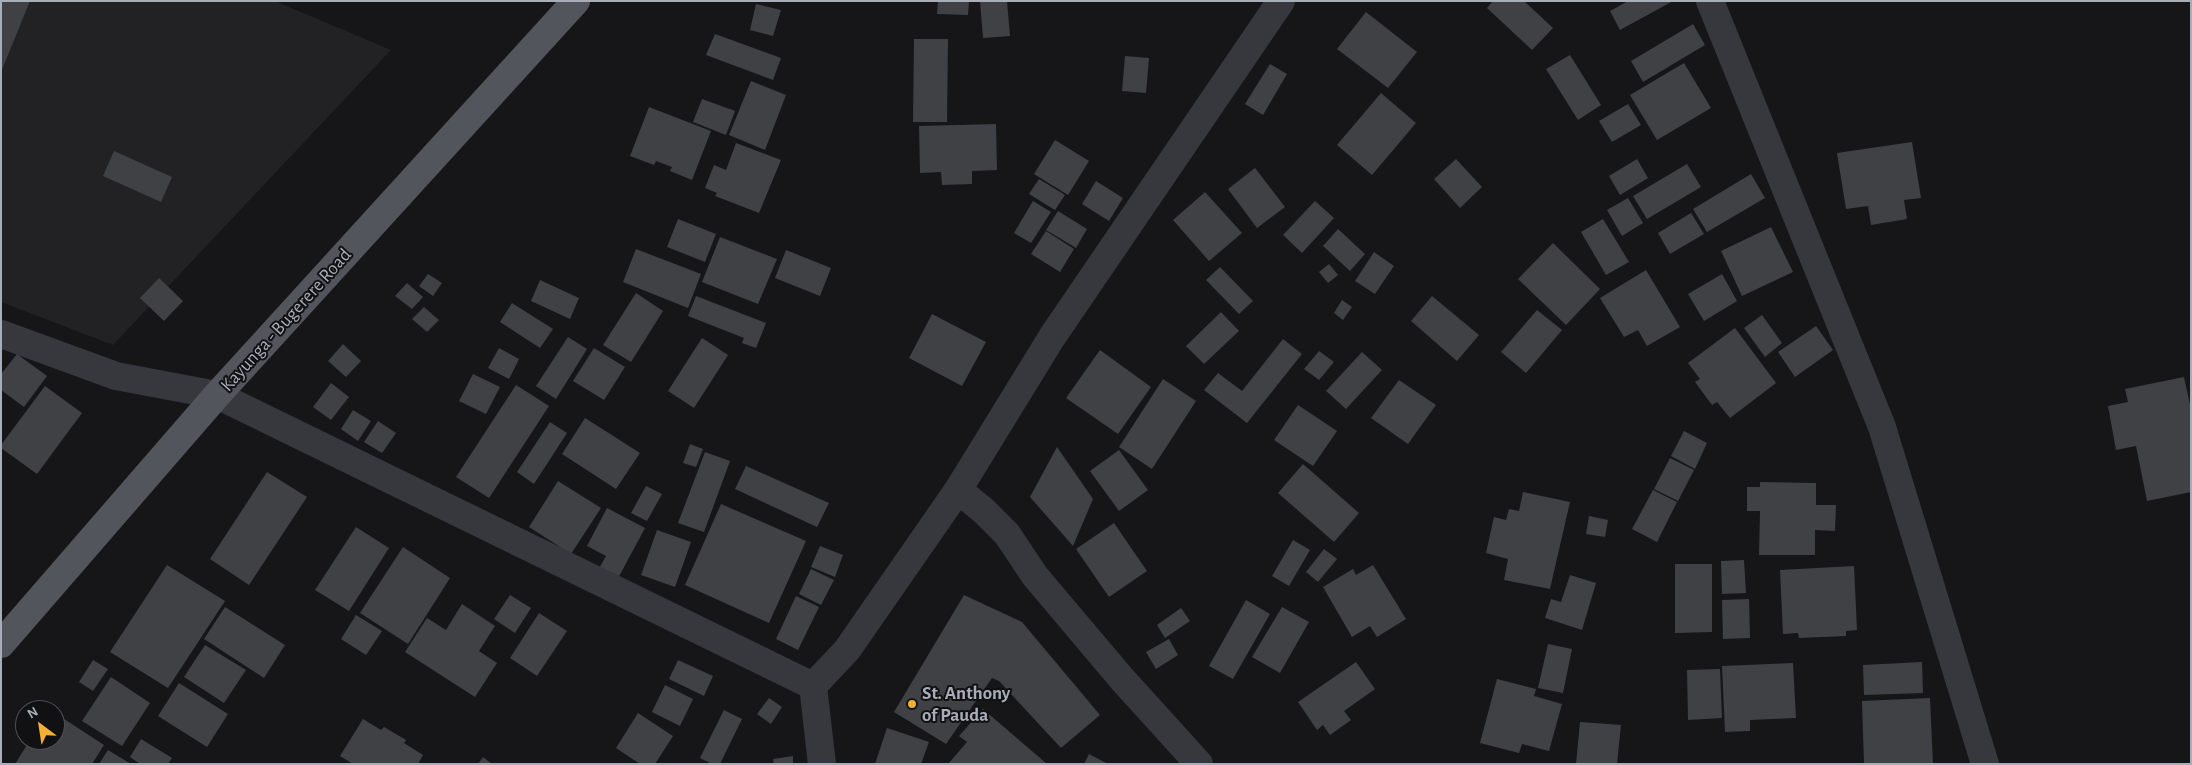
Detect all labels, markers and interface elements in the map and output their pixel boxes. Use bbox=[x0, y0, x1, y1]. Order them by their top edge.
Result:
street label: Kayunga - Bugerere Road bbox=[216, 244, 356, 396]
place label: St. Anthony of Pauda bbox=[922, 682, 1010, 726]
marker: St. Anthony of Pauda bbox=[906, 698, 918, 710]
north arrow bbox=[15, 700, 65, 750]
text: N bbox=[25, 704, 41, 722]

